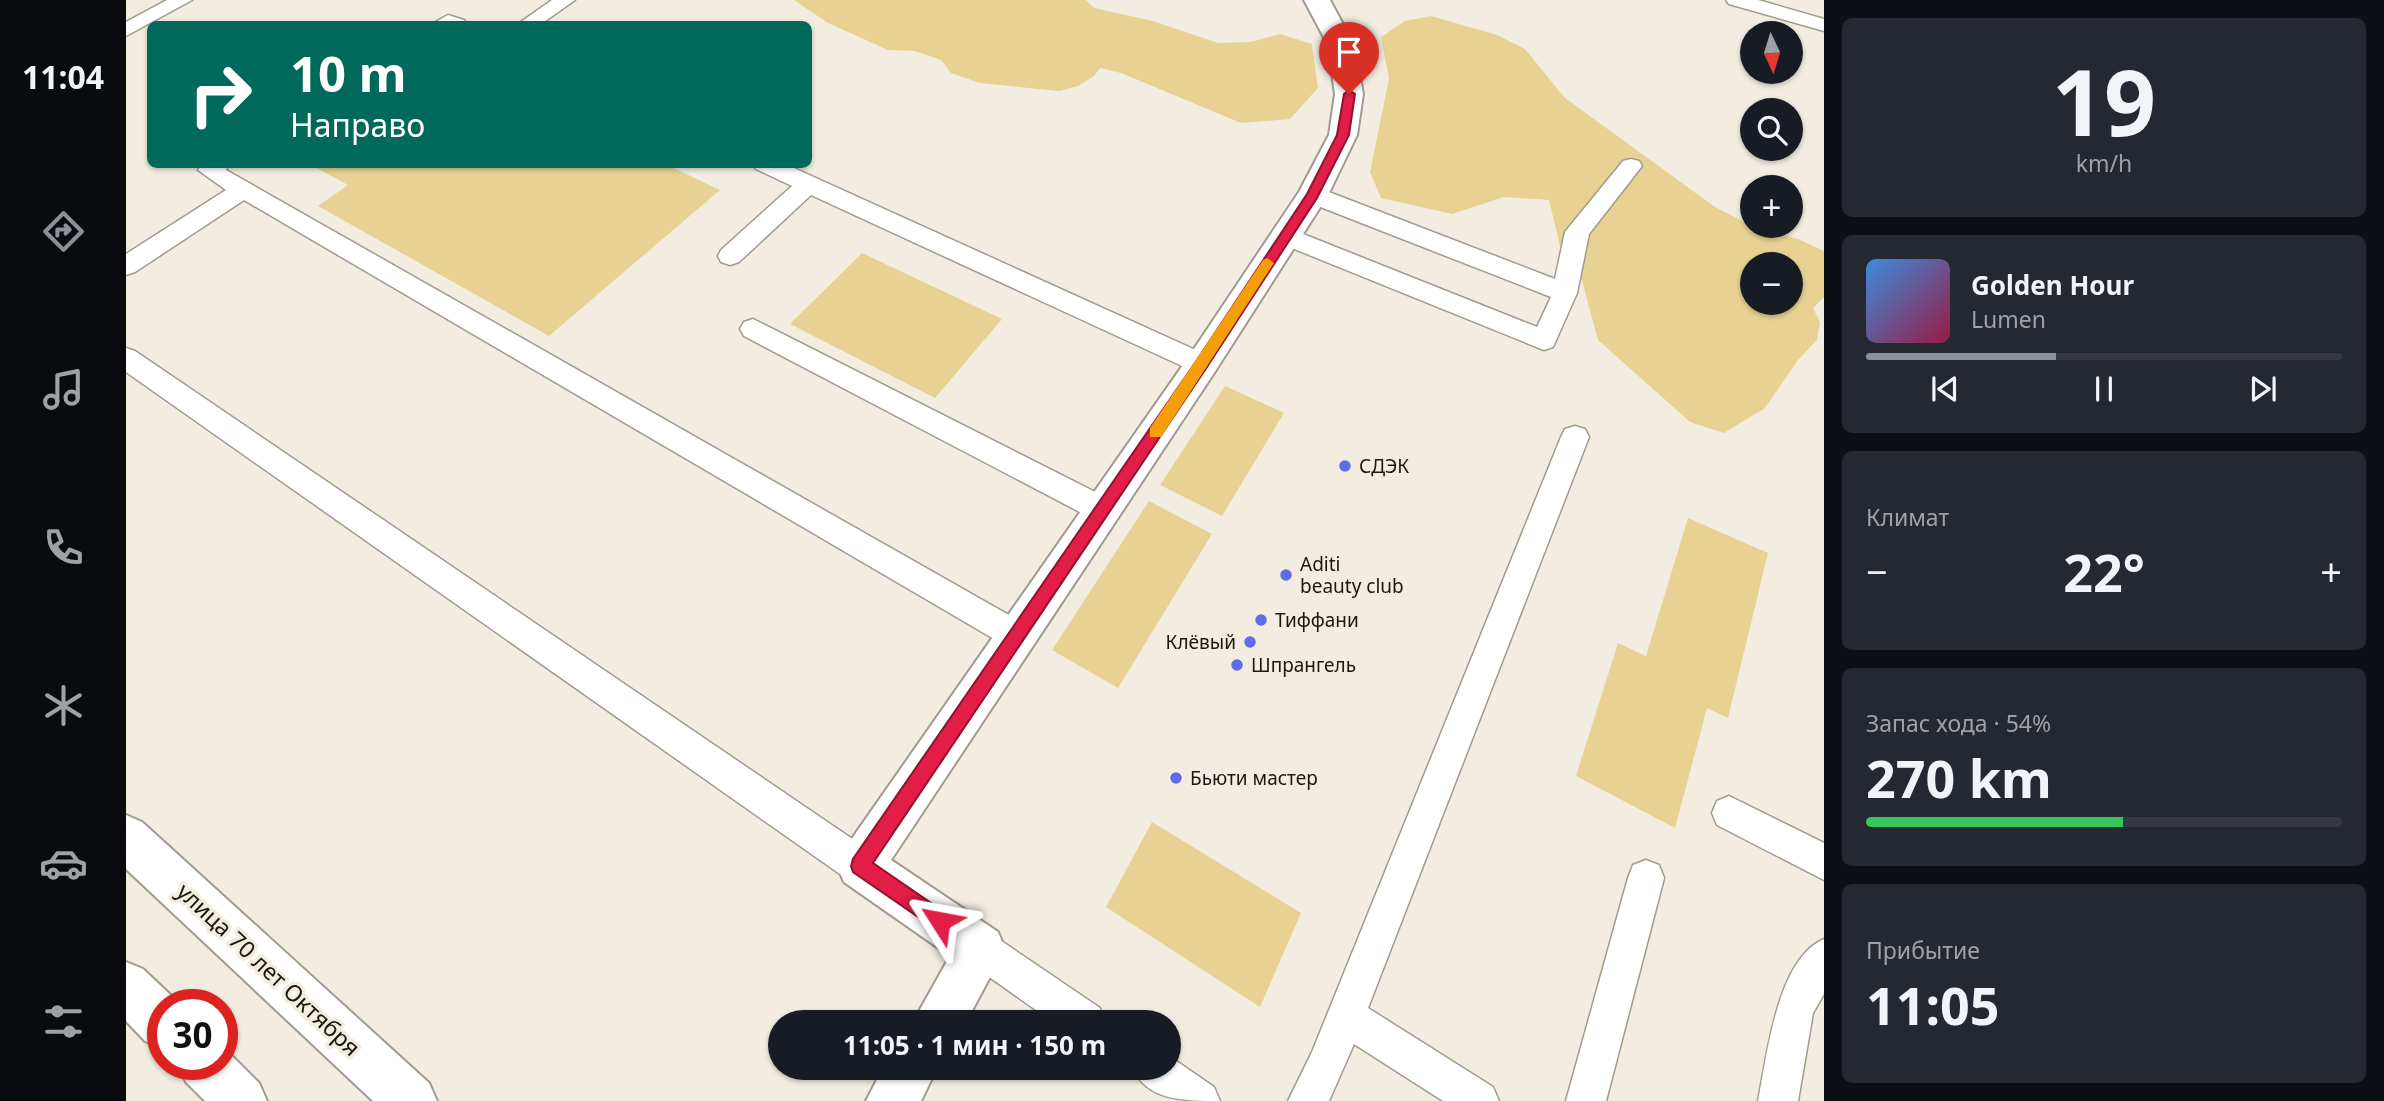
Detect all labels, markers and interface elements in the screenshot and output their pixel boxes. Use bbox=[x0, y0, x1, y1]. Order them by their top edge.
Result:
north arrow bbox=[1740, 21, 1802, 84]
map controls bbox=[1740, 21, 1803, 315]
pin bbox=[1319, 22, 1379, 94]
icon: arrive bbox=[1330, 33, 1368, 71]
text: 19 bbox=[2052, 39, 2156, 163]
text: 10 m bbox=[290, 40, 407, 106]
icon: right bbox=[175, 49, 266, 140]
text: 11:04 bbox=[22, 55, 104, 98]
button: search bbox=[1740, 98, 1803, 161]
text: Направо bbox=[290, 103, 425, 146]
text: km/h bbox=[2076, 147, 2132, 179]
button: + bbox=[1740, 175, 1803, 238]
icon: directions bbox=[39, 207, 88, 256]
button: − bbox=[1740, 252, 1803, 315]
text: Golden Hour bbox=[1971, 267, 2134, 303]
text: Lumen bbox=[1971, 303, 2046, 335]
icon: music bbox=[39, 365, 88, 414]
icon: previous bbox=[1926, 370, 1964, 408]
icon: pause bbox=[2085, 370, 2123, 408]
icon: next bbox=[2244, 370, 2282, 408]
place label: СДЭК bbox=[1359, 453, 1409, 479]
marker: СДЭК bbox=[1337, 458, 1353, 474]
text: Климат bbox=[1866, 501, 1949, 533]
icon: phone bbox=[39, 523, 88, 572]
text: 22° bbox=[2063, 536, 2145, 607]
text: − bbox=[1866, 545, 1888, 597]
text: + bbox=[2320, 545, 2342, 597]
place label: Aditi beauty club bbox=[1300, 551, 1404, 599]
marker: Aditi beauty club bbox=[1278, 567, 1294, 583]
place label: Тиффани bbox=[1275, 607, 1359, 633]
marker: Тиффани bbox=[1253, 612, 1269, 628]
place label: Клёвый bbox=[1166, 629, 1236, 655]
marker: Клёвый bbox=[1242, 634, 1258, 650]
place label: Шпрангель bbox=[1251, 652, 1356, 678]
marker: Шпрангель bbox=[1229, 657, 1245, 673]
icon: climate bbox=[39, 681, 88, 730]
text: Запас хода · 54% bbox=[1866, 707, 2051, 739]
text: 270 km bbox=[1866, 742, 2052, 813]
place label: Бьюти мастер bbox=[1190, 765, 1318, 791]
marker: Бьюти мастер bbox=[1168, 770, 1184, 786]
icon: car bbox=[39, 839, 88, 888]
street label: улица 70 лет Октября bbox=[170, 875, 368, 1063]
position arrow bbox=[903, 884, 977, 958]
text: Прибытие bbox=[1866, 934, 1980, 966]
text: 11:05 bbox=[1866, 969, 2000, 1040]
speed limit sign: 30 bbox=[147, 989, 238, 1080]
icon: filters bbox=[39, 997, 88, 1046]
text: 11:05 · 1 мин · 150 m bbox=[843, 1027, 1106, 1063]

